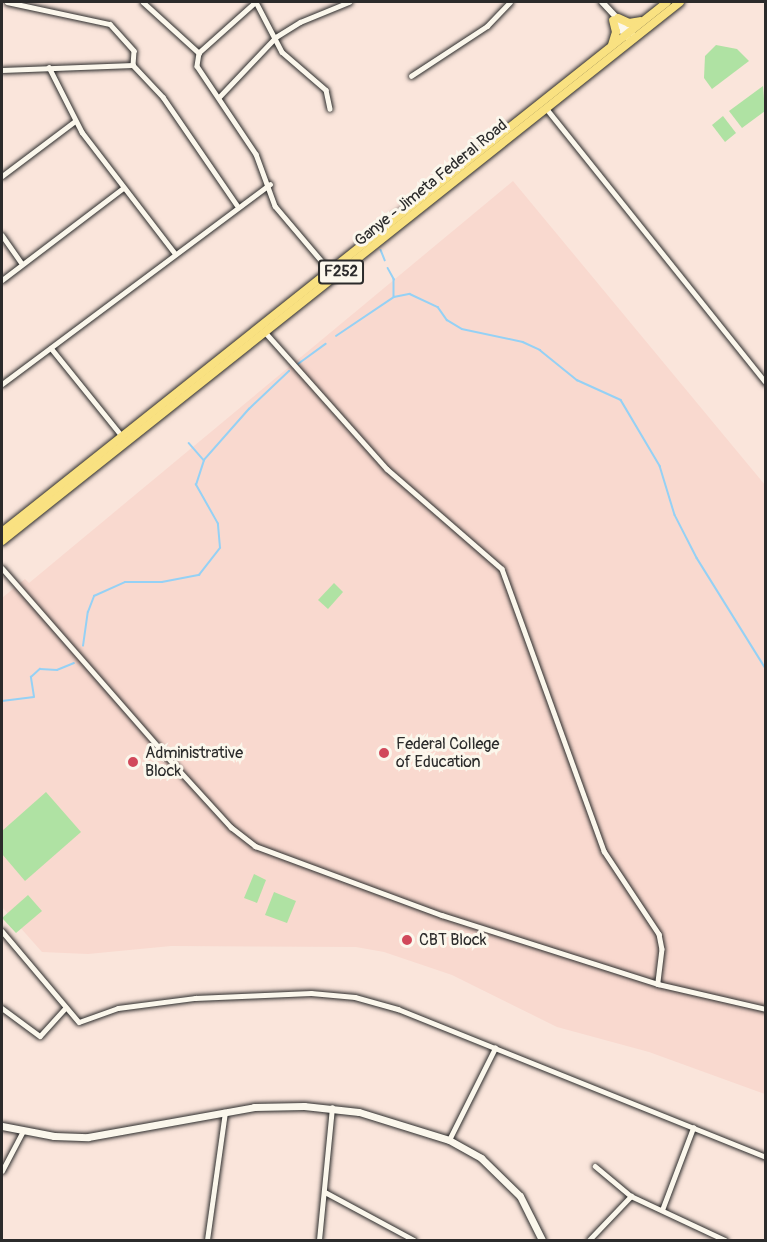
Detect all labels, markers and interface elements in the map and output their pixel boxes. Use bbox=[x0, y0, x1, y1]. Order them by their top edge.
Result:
street label: Ganye - Jimeta Federal Road bbox=[351, 116, 511, 250]
road number: F252 bbox=[317, 260, 365, 284]
place label: Federal College of Education bbox=[396, 734, 499, 772]
place label: Administrative Block bbox=[145, 743, 243, 781]
marker: Federal College of Education bbox=[377, 746, 391, 760]
marker: Administrative Block bbox=[126, 755, 140, 769]
place label: CBT Block bbox=[419, 930, 487, 950]
marker: CBT Block bbox=[400, 933, 414, 947]

